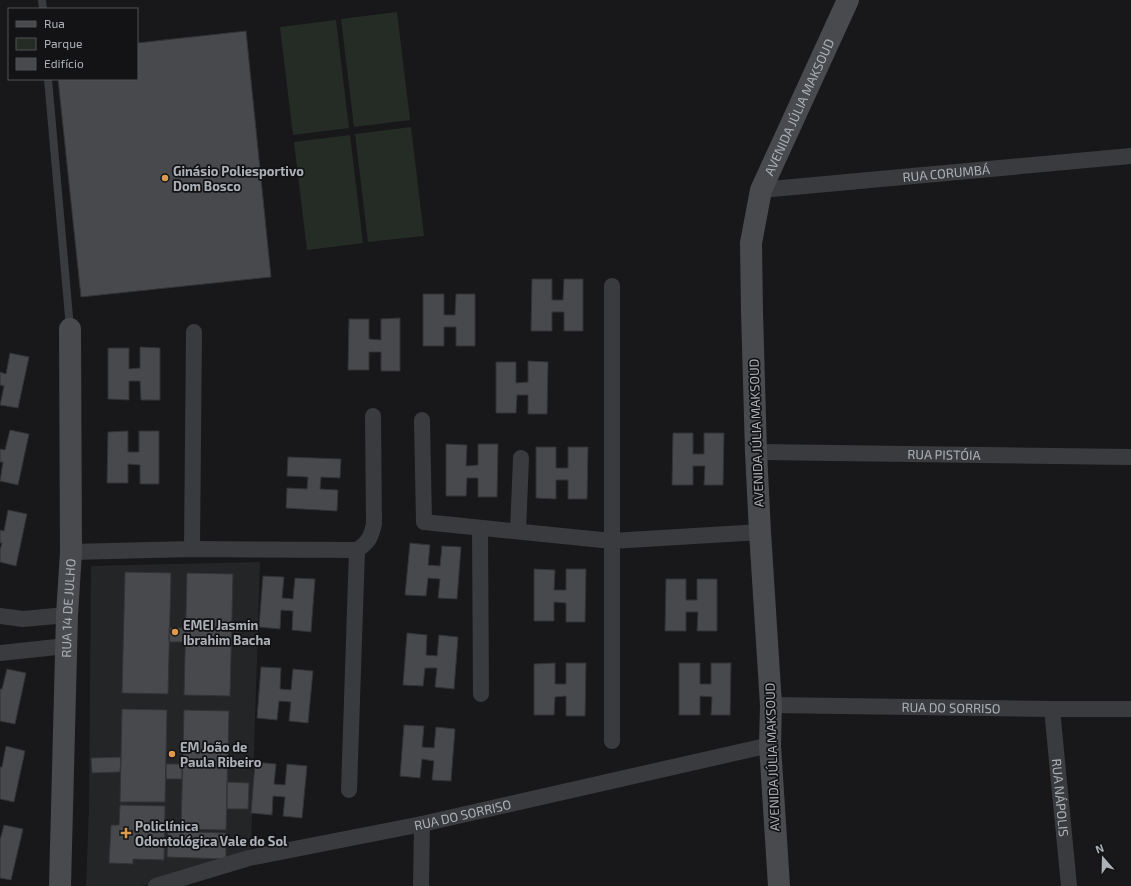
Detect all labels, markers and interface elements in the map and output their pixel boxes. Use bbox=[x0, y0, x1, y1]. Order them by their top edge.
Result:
legend bbox=[8, 8, 138, 80]
text: Rua bbox=[44, 16, 65, 30]
text: Parque bbox=[44, 36, 82, 50]
street label: AVENIDA JÚLIA MAKSOUD bbox=[761, 36, 837, 178]
text: Edifício bbox=[44, 56, 84, 70]
street label: RUA CORUMBÁ bbox=[902, 160, 991, 185]
place label: Ginásio Poliesportivo Dom Bosco bbox=[173, 163, 304, 194]
marker: Ginásio Poliesportivo Dom Bosco bbox=[160, 173, 170, 183]
street label: AVENIDA JÚLIA MAKSOUD bbox=[744, 358, 767, 508]
street label: RUA PISTÓIA bbox=[907, 446, 981, 463]
street label: RUA 14 DE JULHO bbox=[58, 558, 79, 658]
place label: EMEI Jasmin Ibrahim Bacha bbox=[183, 617, 271, 648]
marker: EMEI Jasmin Ibrahim Bacha bbox=[170, 627, 180, 637]
street label: AVENIDA JÚLIA MAKSOUD bbox=[760, 682, 783, 832]
street label: RUA DO SORRISO bbox=[901, 699, 1001, 716]
place label: EM João de Paula Ribeiro bbox=[180, 739, 262, 770]
marker: EM João de Paula Ribeiro bbox=[167, 749, 177, 759]
street label: RUA NÁPOLIS bbox=[1049, 758, 1072, 837]
street label: RUA DO SORRISO bbox=[413, 796, 513, 833]
place label: Policlínica Odontológica Vale do Sol bbox=[135, 818, 288, 849]
marker: Policlínica Odontológica Vale do Sol bbox=[120, 827, 132, 839]
north arrow bbox=[1083, 838, 1123, 878]
text: N bbox=[1093, 841, 1105, 856]

